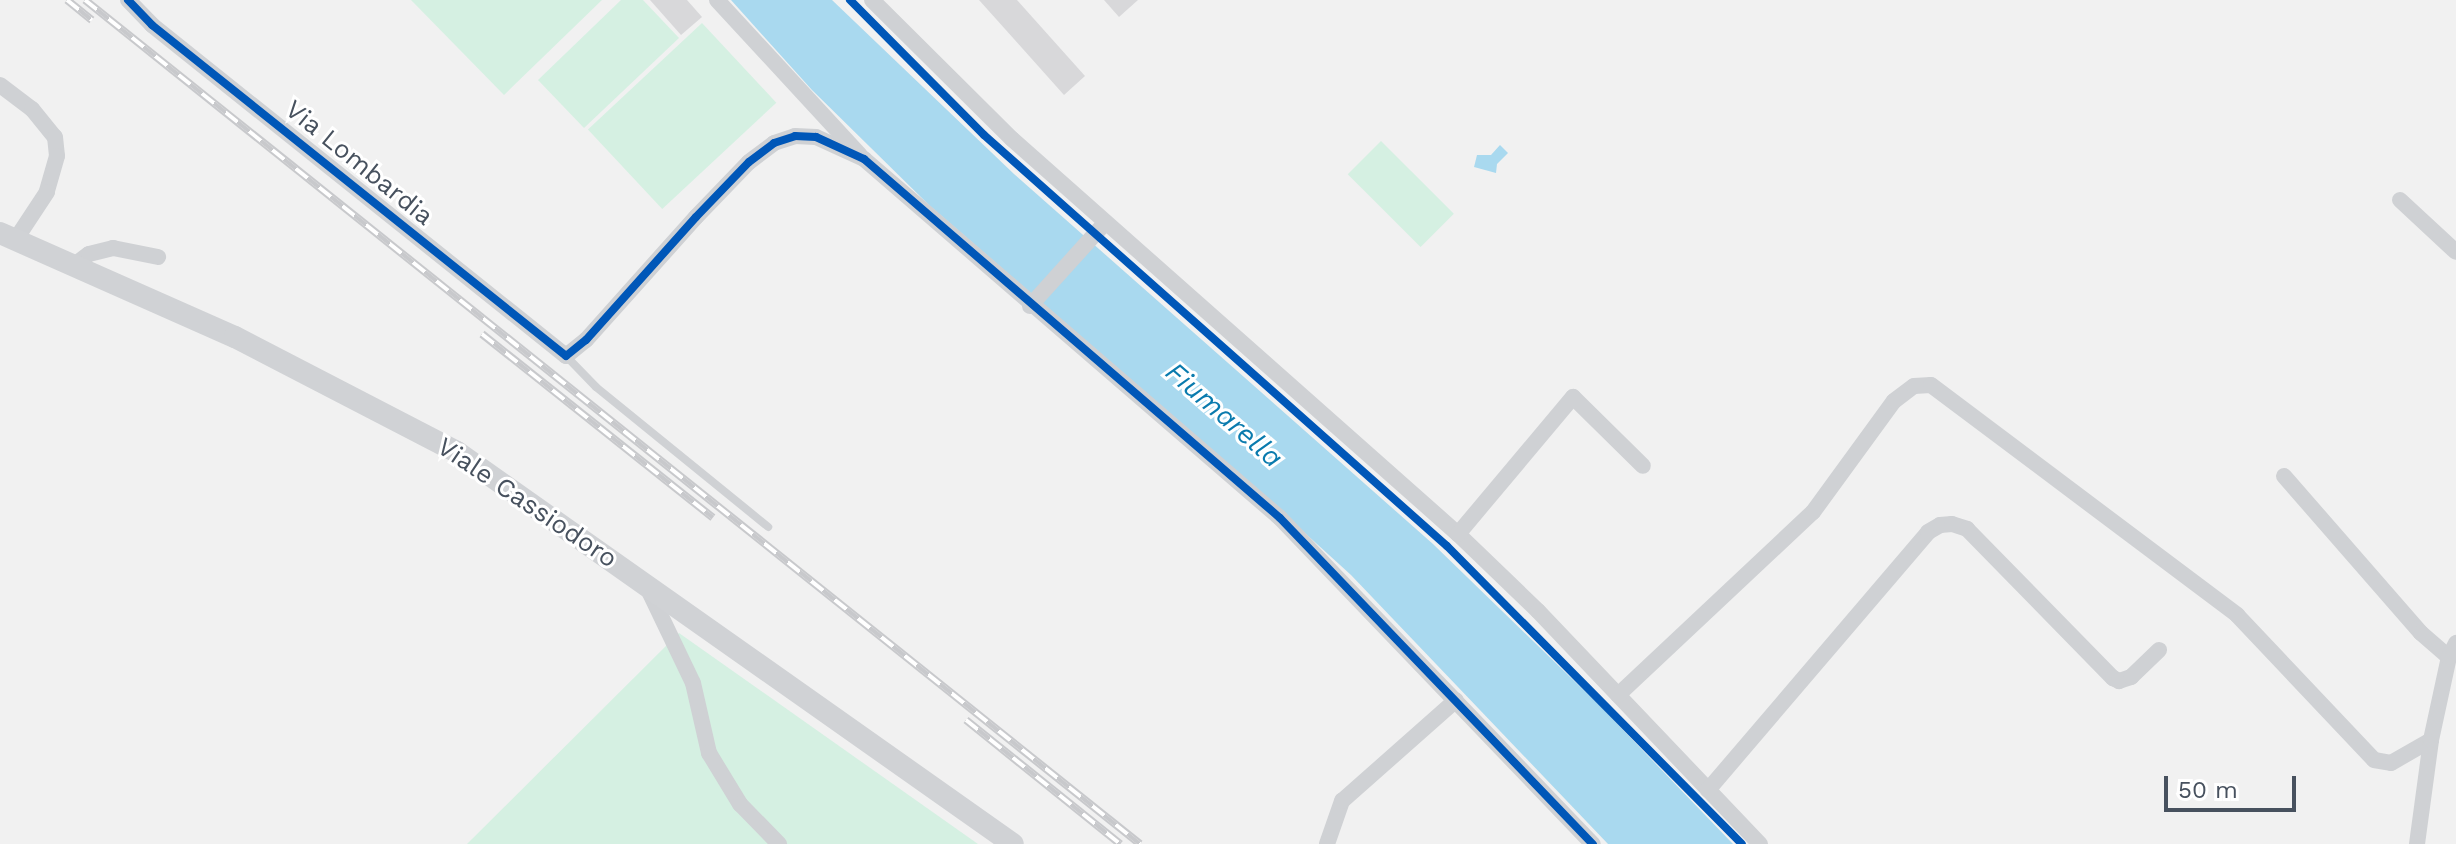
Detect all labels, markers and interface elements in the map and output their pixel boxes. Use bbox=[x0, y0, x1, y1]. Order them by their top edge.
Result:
street label: Via Lombardia bbox=[278, 94, 440, 232]
water label: Fiumarella bbox=[1159, 355, 1289, 475]
street label: Viale Cassiodoro bbox=[431, 431, 623, 575]
scale bar bbox=[2168, 760, 2300, 810]
text: 50 m bbox=[2178, 776, 2238, 804]

